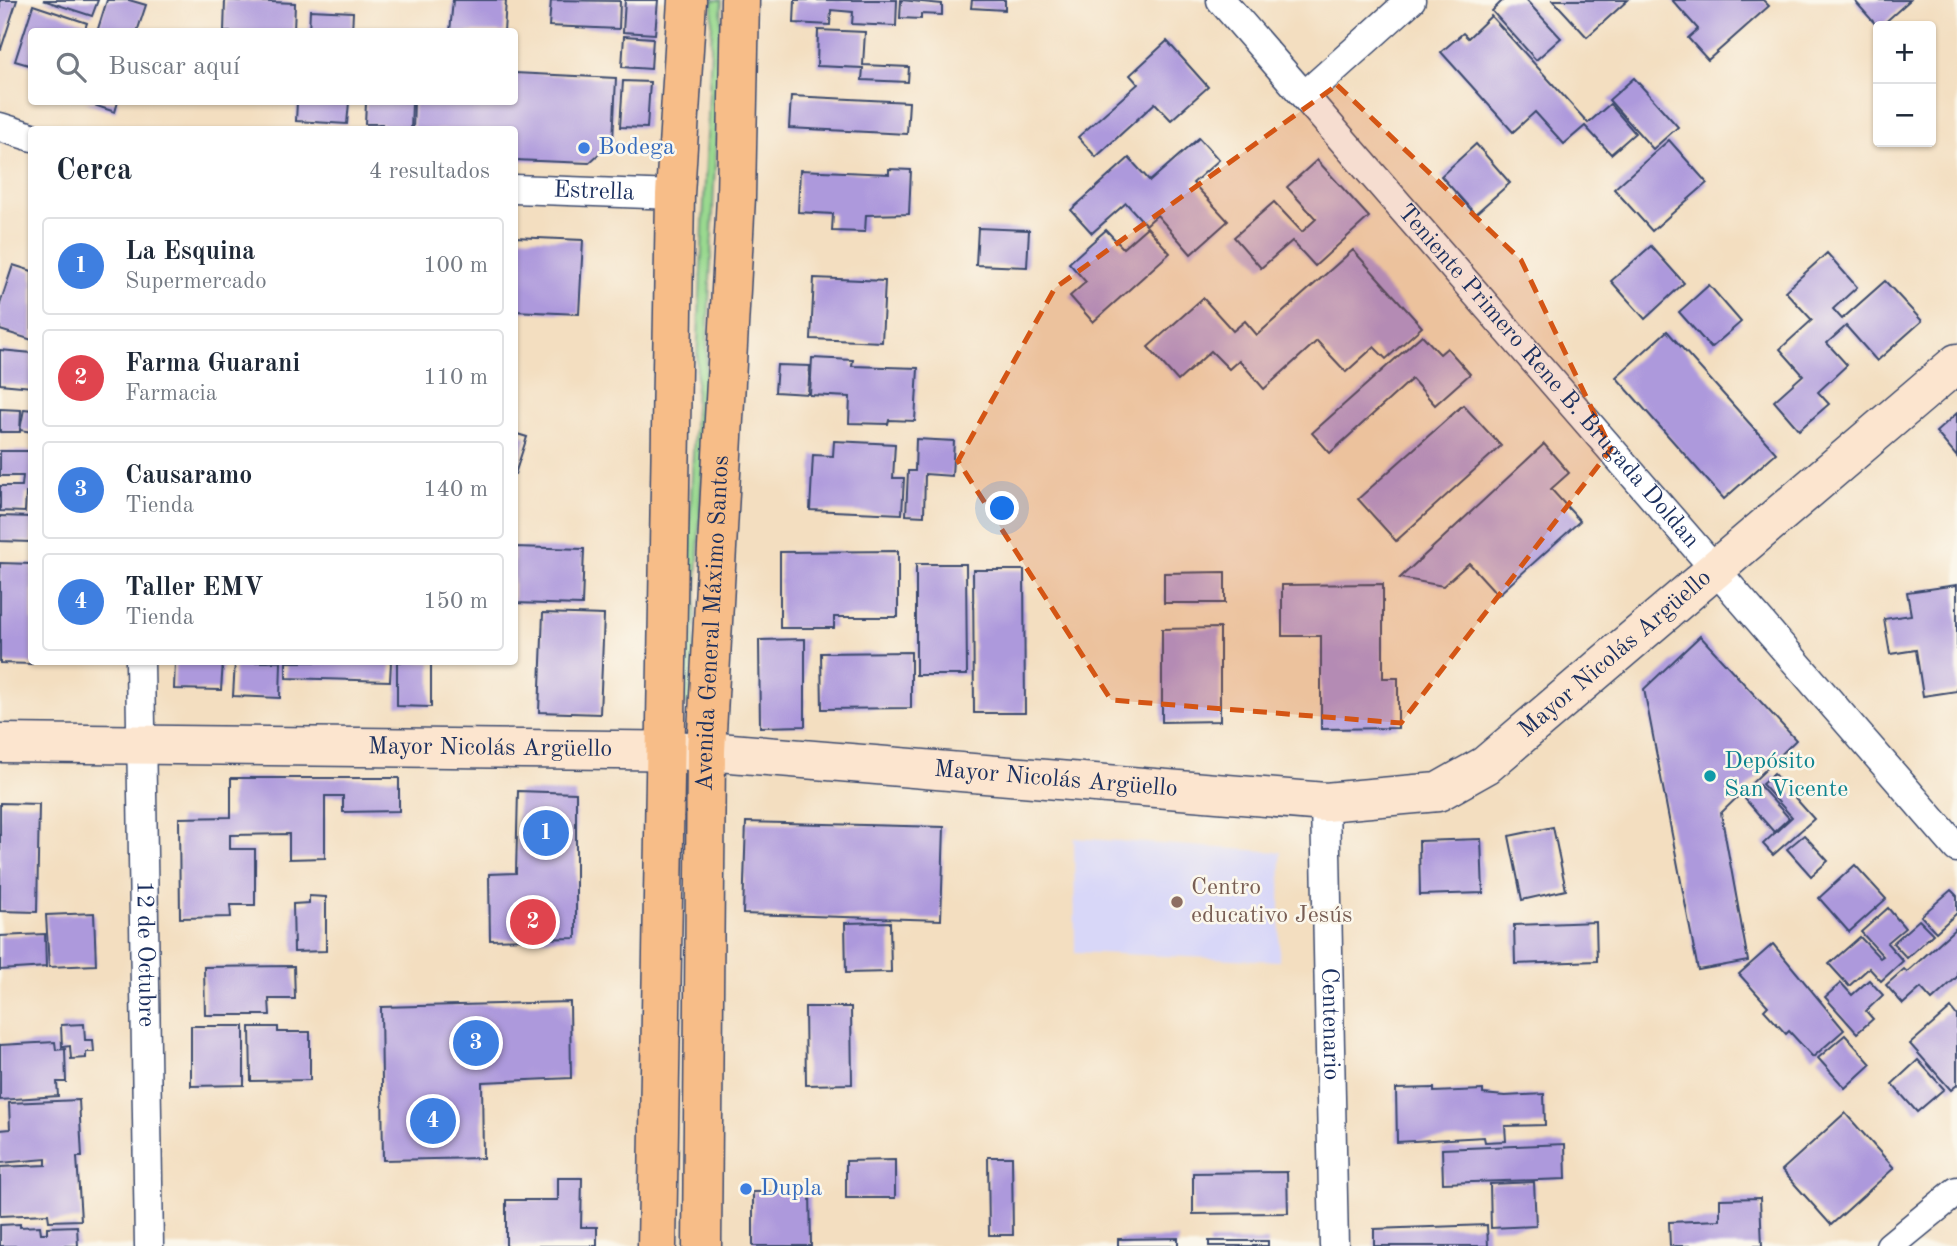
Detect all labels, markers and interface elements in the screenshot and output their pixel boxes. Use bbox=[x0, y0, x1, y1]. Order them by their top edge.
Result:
map controls bbox=[1873, 21, 1936, 147]
button: + bbox=[1873, 21, 1936, 84]
search box bbox=[28, 28, 518, 105]
icon: search bbox=[52, 48, 90, 86]
text: Buscar aquí bbox=[108, 54, 240, 80]
button: − bbox=[1873, 84, 1936, 147]
place label: Bodega bbox=[598, 136, 675, 160]
marker: Bodega bbox=[576, 140, 592, 156]
text: Cerca bbox=[56, 156, 132, 186]
text: 4 resultados bbox=[369, 160, 490, 183]
street label: Estrella bbox=[553, 178, 635, 205]
street label: Teniente Primero Rene B. Brugada Doldan bbox=[1393, 201, 1703, 553]
text: La Esquina bbox=[125, 239, 255, 265]
text: 1 bbox=[74, 254, 88, 277]
text: 100 m bbox=[423, 254, 488, 277]
text: Supermercado bbox=[125, 270, 267, 293]
text: Farma Guarani bbox=[125, 351, 300, 377]
text: 2 bbox=[74, 366, 88, 389]
text: 110 m bbox=[423, 366, 488, 389]
text: Farmacia bbox=[125, 382, 217, 405]
street label: Avenida General Máximo Santos bbox=[694, 455, 734, 791]
text: Causaramo bbox=[125, 463, 252, 489]
text: 3 bbox=[74, 478, 88, 501]
text: 140 m bbox=[423, 478, 488, 501]
your location bbox=[985, 491, 1019, 525]
text: Tienda bbox=[125, 494, 194, 517]
street label: Mayor Nicolás Argüello bbox=[1515, 566, 1716, 743]
text: Taller EMV bbox=[125, 575, 263, 601]
text: 4 bbox=[74, 590, 88, 613]
text: 150 m bbox=[423, 590, 488, 613]
text: Tienda bbox=[125, 606, 194, 629]
street label: Mayor Nicolás Argüello bbox=[368, 735, 612, 762]
place label: Depósito San Vicente bbox=[1724, 750, 1848, 802]
street label: Mayor Nicolás Argüello bbox=[933, 758, 1179, 802]
marker: Depósito San Vicente bbox=[1702, 768, 1718, 784]
pin: 1 bbox=[523, 807, 569, 859]
place label: Centro educativo Jesús bbox=[1191, 876, 1352, 928]
street label: 12 de Octubre bbox=[131, 880, 158, 1027]
marker: Centro educativo Jesús bbox=[1169, 894, 1185, 910]
pin: 2 bbox=[510, 896, 556, 948]
street label: Centenario bbox=[1316, 967, 1343, 1080]
pin: 3 bbox=[453, 1017, 499, 1069]
pin: 4 bbox=[410, 1095, 456, 1147]
place label: Dupla bbox=[760, 1177, 822, 1201]
marker: Dupla bbox=[738, 1181, 754, 1197]

